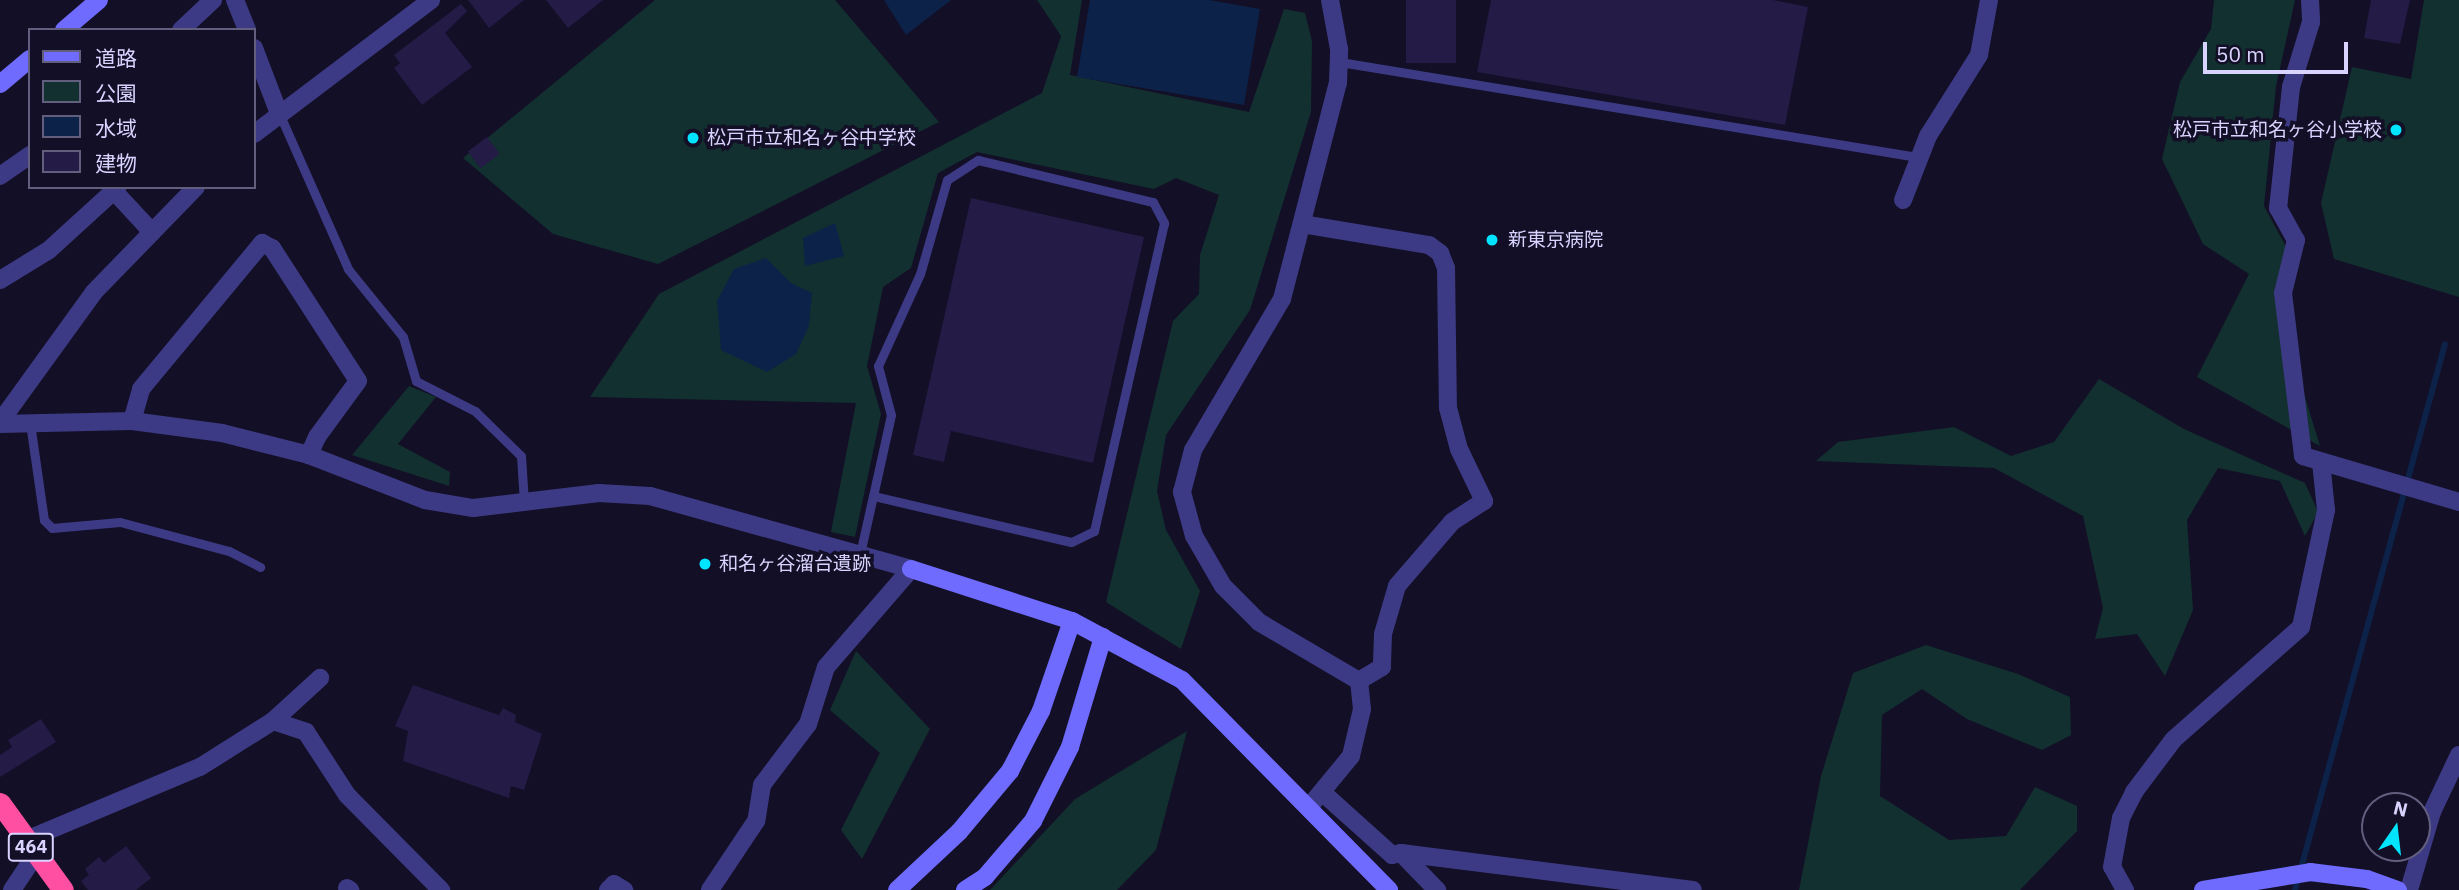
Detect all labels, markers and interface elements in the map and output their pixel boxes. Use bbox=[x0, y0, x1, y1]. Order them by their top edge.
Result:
legend bbox=[28, 28, 256, 189]
scale bar bbox=[2207, 28, 2352, 72]
text: 50 m bbox=[2216, 40, 2265, 68]
text: 道路 bbox=[95, 44, 137, 72]
text: 公園 bbox=[95, 79, 137, 107]
text: 水域 bbox=[95, 114, 137, 142]
place label: 松戸市立和名ヶ谷小学校 bbox=[2173, 119, 2382, 141]
marker: 松戸市立和名ヶ谷小学校 bbox=[2388, 122, 2404, 138]
place label: 松戸市立和名ヶ谷中学校 bbox=[707, 127, 916, 149]
marker: 松戸市立和名ヶ谷中学校 bbox=[685, 130, 701, 146]
text: 建物 bbox=[95, 149, 137, 177]
place label: 新東京病院 bbox=[1508, 229, 1603, 251]
marker: 新東京病院 bbox=[1482, 230, 1502, 250]
place label: 和名ヶ谷溜台遺跡 bbox=[719, 553, 871, 575]
marker: 和名ヶ谷溜台遺跡 bbox=[697, 556, 713, 572]
north arrow bbox=[2361, 792, 2431, 862]
text: N bbox=[2391, 795, 2410, 822]
road number: 464 bbox=[7, 832, 56, 862]

